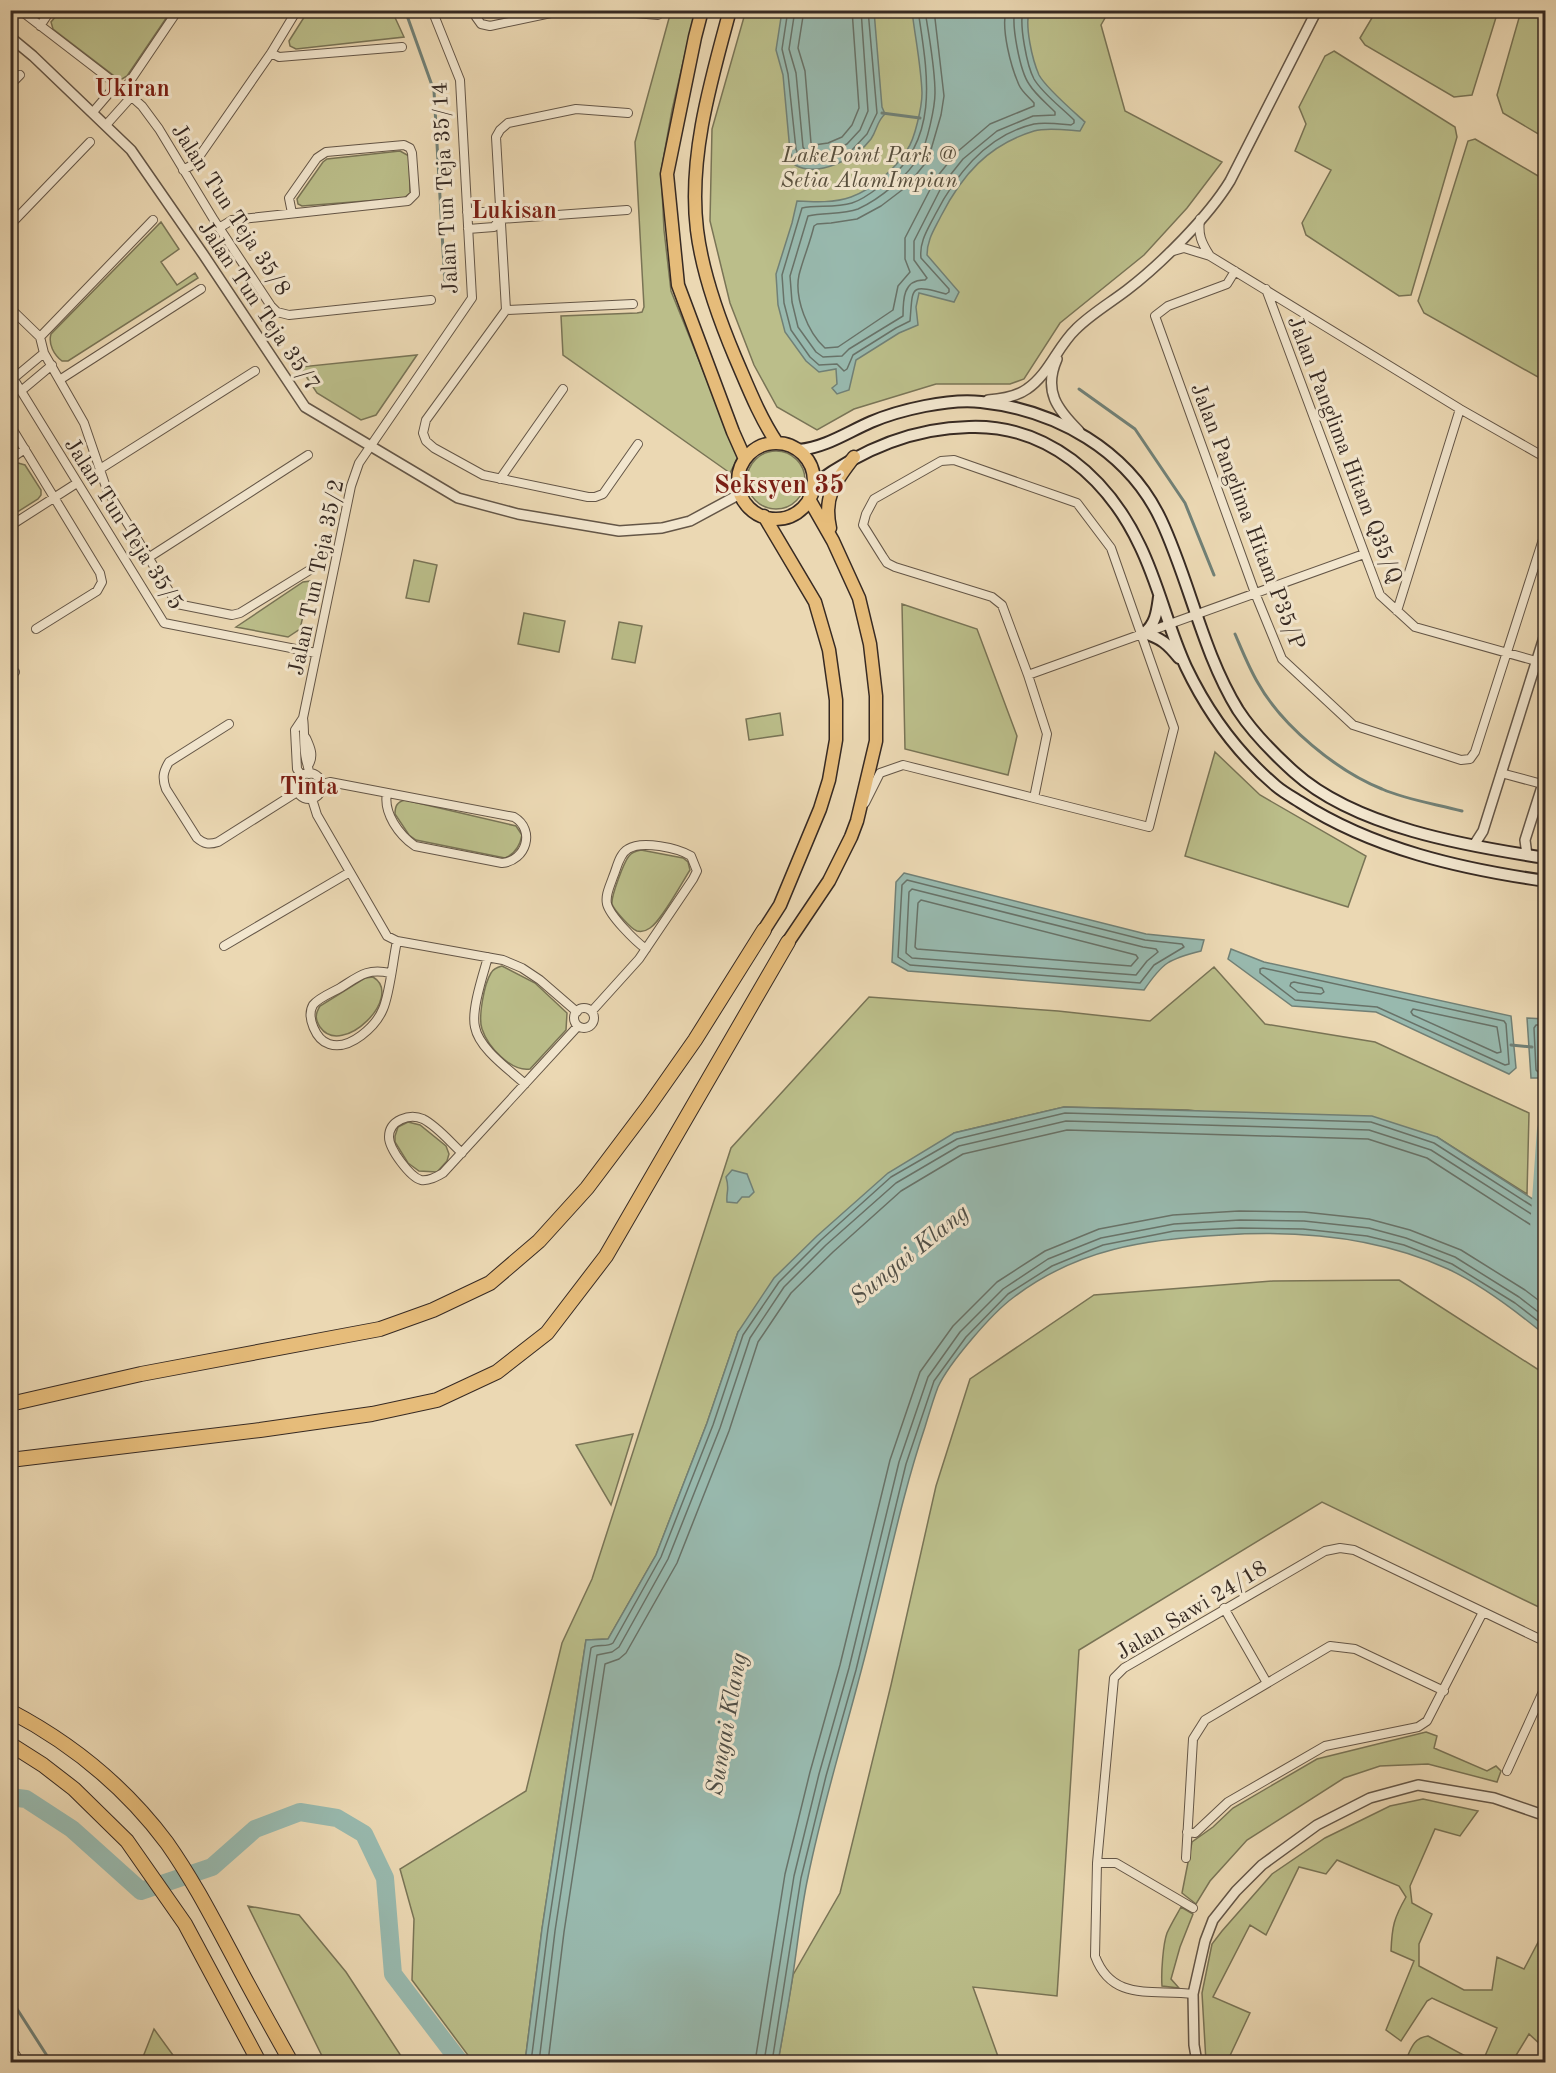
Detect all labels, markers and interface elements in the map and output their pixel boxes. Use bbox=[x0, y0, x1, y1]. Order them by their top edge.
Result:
district label: Ukiran bbox=[94, 78, 170, 102]
street label: Jalan Tun Teja 35/14 bbox=[429, 81, 463, 295]
street label: Jalan Tun Teja 35/8 bbox=[167, 120, 294, 300]
park label: LakePoint Park @ Setia AlamImpian bbox=[780, 145, 958, 192]
district label: Lukisan bbox=[471, 200, 557, 224]
street label: Jalan Tun Teja 35/7 bbox=[193, 217, 323, 395]
street label: Jalan Panglima Hitam Q35/Q bbox=[1283, 313, 1405, 586]
street label: Jalan Panglima Hitam P35/P bbox=[1186, 380, 1308, 653]
street label: Jalan Tun Teja 35/5 bbox=[60, 434, 187, 614]
district label: Seksyen 35 bbox=[714, 473, 844, 499]
street label: Jalan Tun Teja 35/2 bbox=[285, 477, 348, 677]
district label: Tinta bbox=[280, 776, 338, 800]
water label: Sungai Klang bbox=[846, 1200, 974, 1310]
street label: Jalan Sawi 24/18 bbox=[1113, 1557, 1271, 1664]
water label: Sungai Klang bbox=[704, 1651, 752, 1798]

